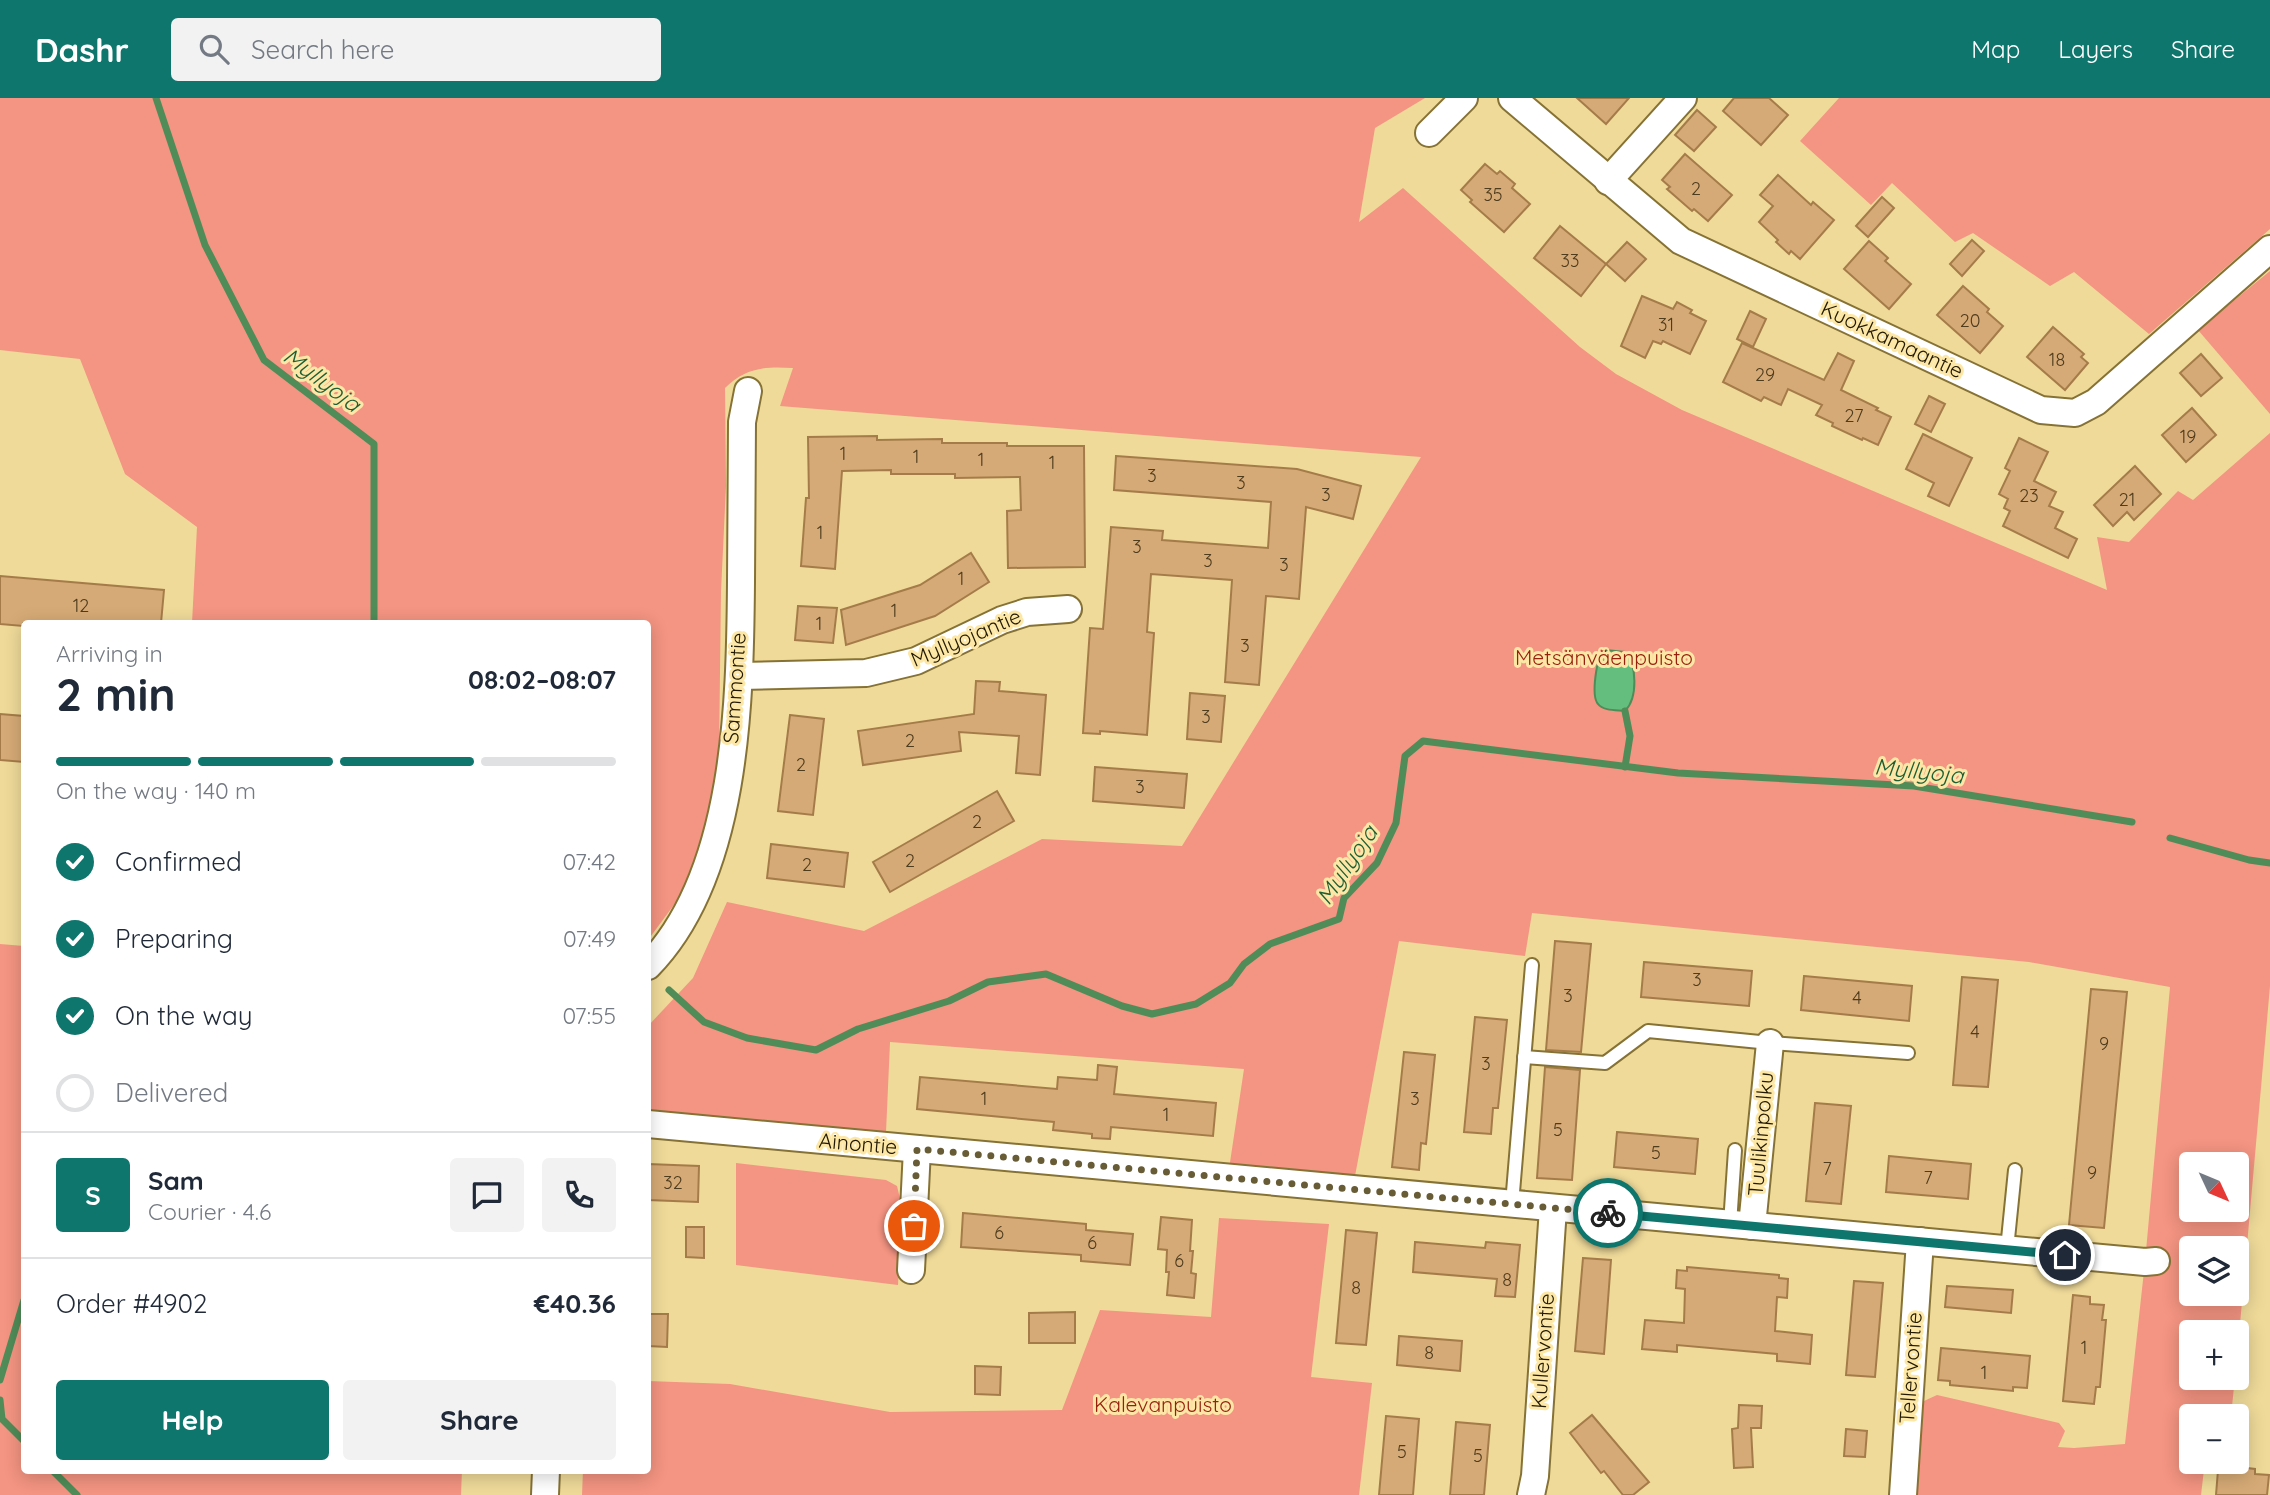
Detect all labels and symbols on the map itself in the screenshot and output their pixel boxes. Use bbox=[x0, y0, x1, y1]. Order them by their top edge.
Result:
house number: 2 bbox=[1691, 177, 1701, 200]
house number: 35 bbox=[1483, 183, 1503, 206]
house number: 33 bbox=[1561, 249, 1579, 272]
street label: Kuokkamaantie bbox=[1817, 295, 1968, 383]
house number: 20 bbox=[1960, 309, 1980, 332]
house number: 31 bbox=[1658, 313, 1674, 336]
water label: Myllyoja bbox=[278, 341, 368, 419]
house number: 18 bbox=[2049, 348, 2065, 371]
house number: 29 bbox=[1755, 363, 1775, 386]
house number: 27 bbox=[1845, 404, 1863, 427]
house number: 19 bbox=[2180, 425, 2196, 448]
house number: 1 bbox=[840, 442, 846, 465]
house number: 1 bbox=[913, 445, 919, 468]
house number: 1 bbox=[978, 448, 984, 471]
house number: 1 bbox=[1049, 451, 1055, 474]
house number: 3 bbox=[1147, 464, 1157, 487]
house number: 3 bbox=[1236, 471, 1246, 494]
house number: 3 bbox=[1321, 483, 1331, 506]
house number: 23 bbox=[2019, 484, 2039, 507]
house number: 21 bbox=[2119, 488, 2135, 511]
house number: 1 bbox=[817, 521, 823, 544]
house number: 3 bbox=[1132, 535, 1142, 558]
house number: 3 bbox=[1203, 549, 1213, 572]
house number: 3 bbox=[1279, 553, 1289, 576]
house number: 1 bbox=[958, 567, 964, 590]
house number: 12 bbox=[73, 594, 89, 617]
house number: 1 bbox=[891, 599, 897, 622]
street label: Myllyojantie bbox=[907, 602, 1025, 672]
house number: 1 bbox=[816, 612, 822, 635]
street label: Sammontie bbox=[717, 632, 751, 744]
house number: 3 bbox=[1240, 634, 1250, 657]
park label: Metsänväenpuisto bbox=[1515, 644, 1693, 670]
house number: 3 bbox=[1201, 705, 1211, 728]
house number: 2 bbox=[905, 729, 915, 752]
water label: Myllyoja bbox=[1873, 751, 1966, 790]
house number: 2 bbox=[796, 753, 806, 776]
house number: 3 bbox=[1135, 775, 1145, 798]
house number: 2 bbox=[972, 810, 982, 833]
water label: Myllyoja bbox=[1310, 819, 1384, 910]
house number: 2 bbox=[905, 849, 915, 872]
house number: 2 bbox=[802, 853, 812, 876]
house number: 3 bbox=[1692, 968, 1702, 991]
house number: 3 bbox=[1563, 984, 1573, 1007]
house number: 4 bbox=[1852, 986, 1862, 1009]
house number: 4 bbox=[1970, 1020, 1980, 1043]
house number: 9 bbox=[2099, 1032, 2109, 1055]
house number: 3 bbox=[1481, 1052, 1491, 1075]
street label: Tuulikinpolku bbox=[1742, 1071, 1778, 1197]
house number: 1 bbox=[981, 1087, 987, 1110]
house number: 3 bbox=[1410, 1087, 1420, 1110]
house number: 1 bbox=[1163, 1103, 1169, 1126]
house number: 5 bbox=[1553, 1118, 1563, 1141]
street label: Ainontie bbox=[818, 1127, 898, 1159]
house number: 5 bbox=[1651, 1141, 1661, 1164]
north arrow bbox=[2179, 1152, 2249, 1222]
house number: 7 bbox=[1822, 1157, 1832, 1180]
house number: 9 bbox=[2087, 1161, 2097, 1184]
house number: 7 bbox=[1923, 1166, 1933, 1189]
house number: 32 bbox=[663, 1171, 683, 1194]
courier bbox=[1573, 1178, 1643, 1248]
pin bbox=[884, 1196, 944, 1256]
house number: 6 bbox=[994, 1221, 1004, 1244]
pin bbox=[2035, 1225, 2095, 1285]
house number: 6 bbox=[1087, 1231, 1097, 1254]
house number: 6 bbox=[1174, 1249, 1184, 1272]
house number: 8 bbox=[1502, 1268, 1512, 1291]
house number: 8 bbox=[1351, 1276, 1361, 1299]
street label: Kullervontie bbox=[1525, 1292, 1559, 1410]
street label: Tellervontie bbox=[1893, 1311, 1927, 1425]
house number: 1 bbox=[2081, 1336, 2087, 1359]
house number: 8 bbox=[1424, 1341, 1434, 1364]
house number: 1 bbox=[1981, 1361, 1987, 1384]
park label: Kalevanpuisto bbox=[1094, 1391, 1232, 1417]
house number: 5 bbox=[1397, 1440, 1407, 1463]
house number: 5 bbox=[1473, 1444, 1483, 1467]

